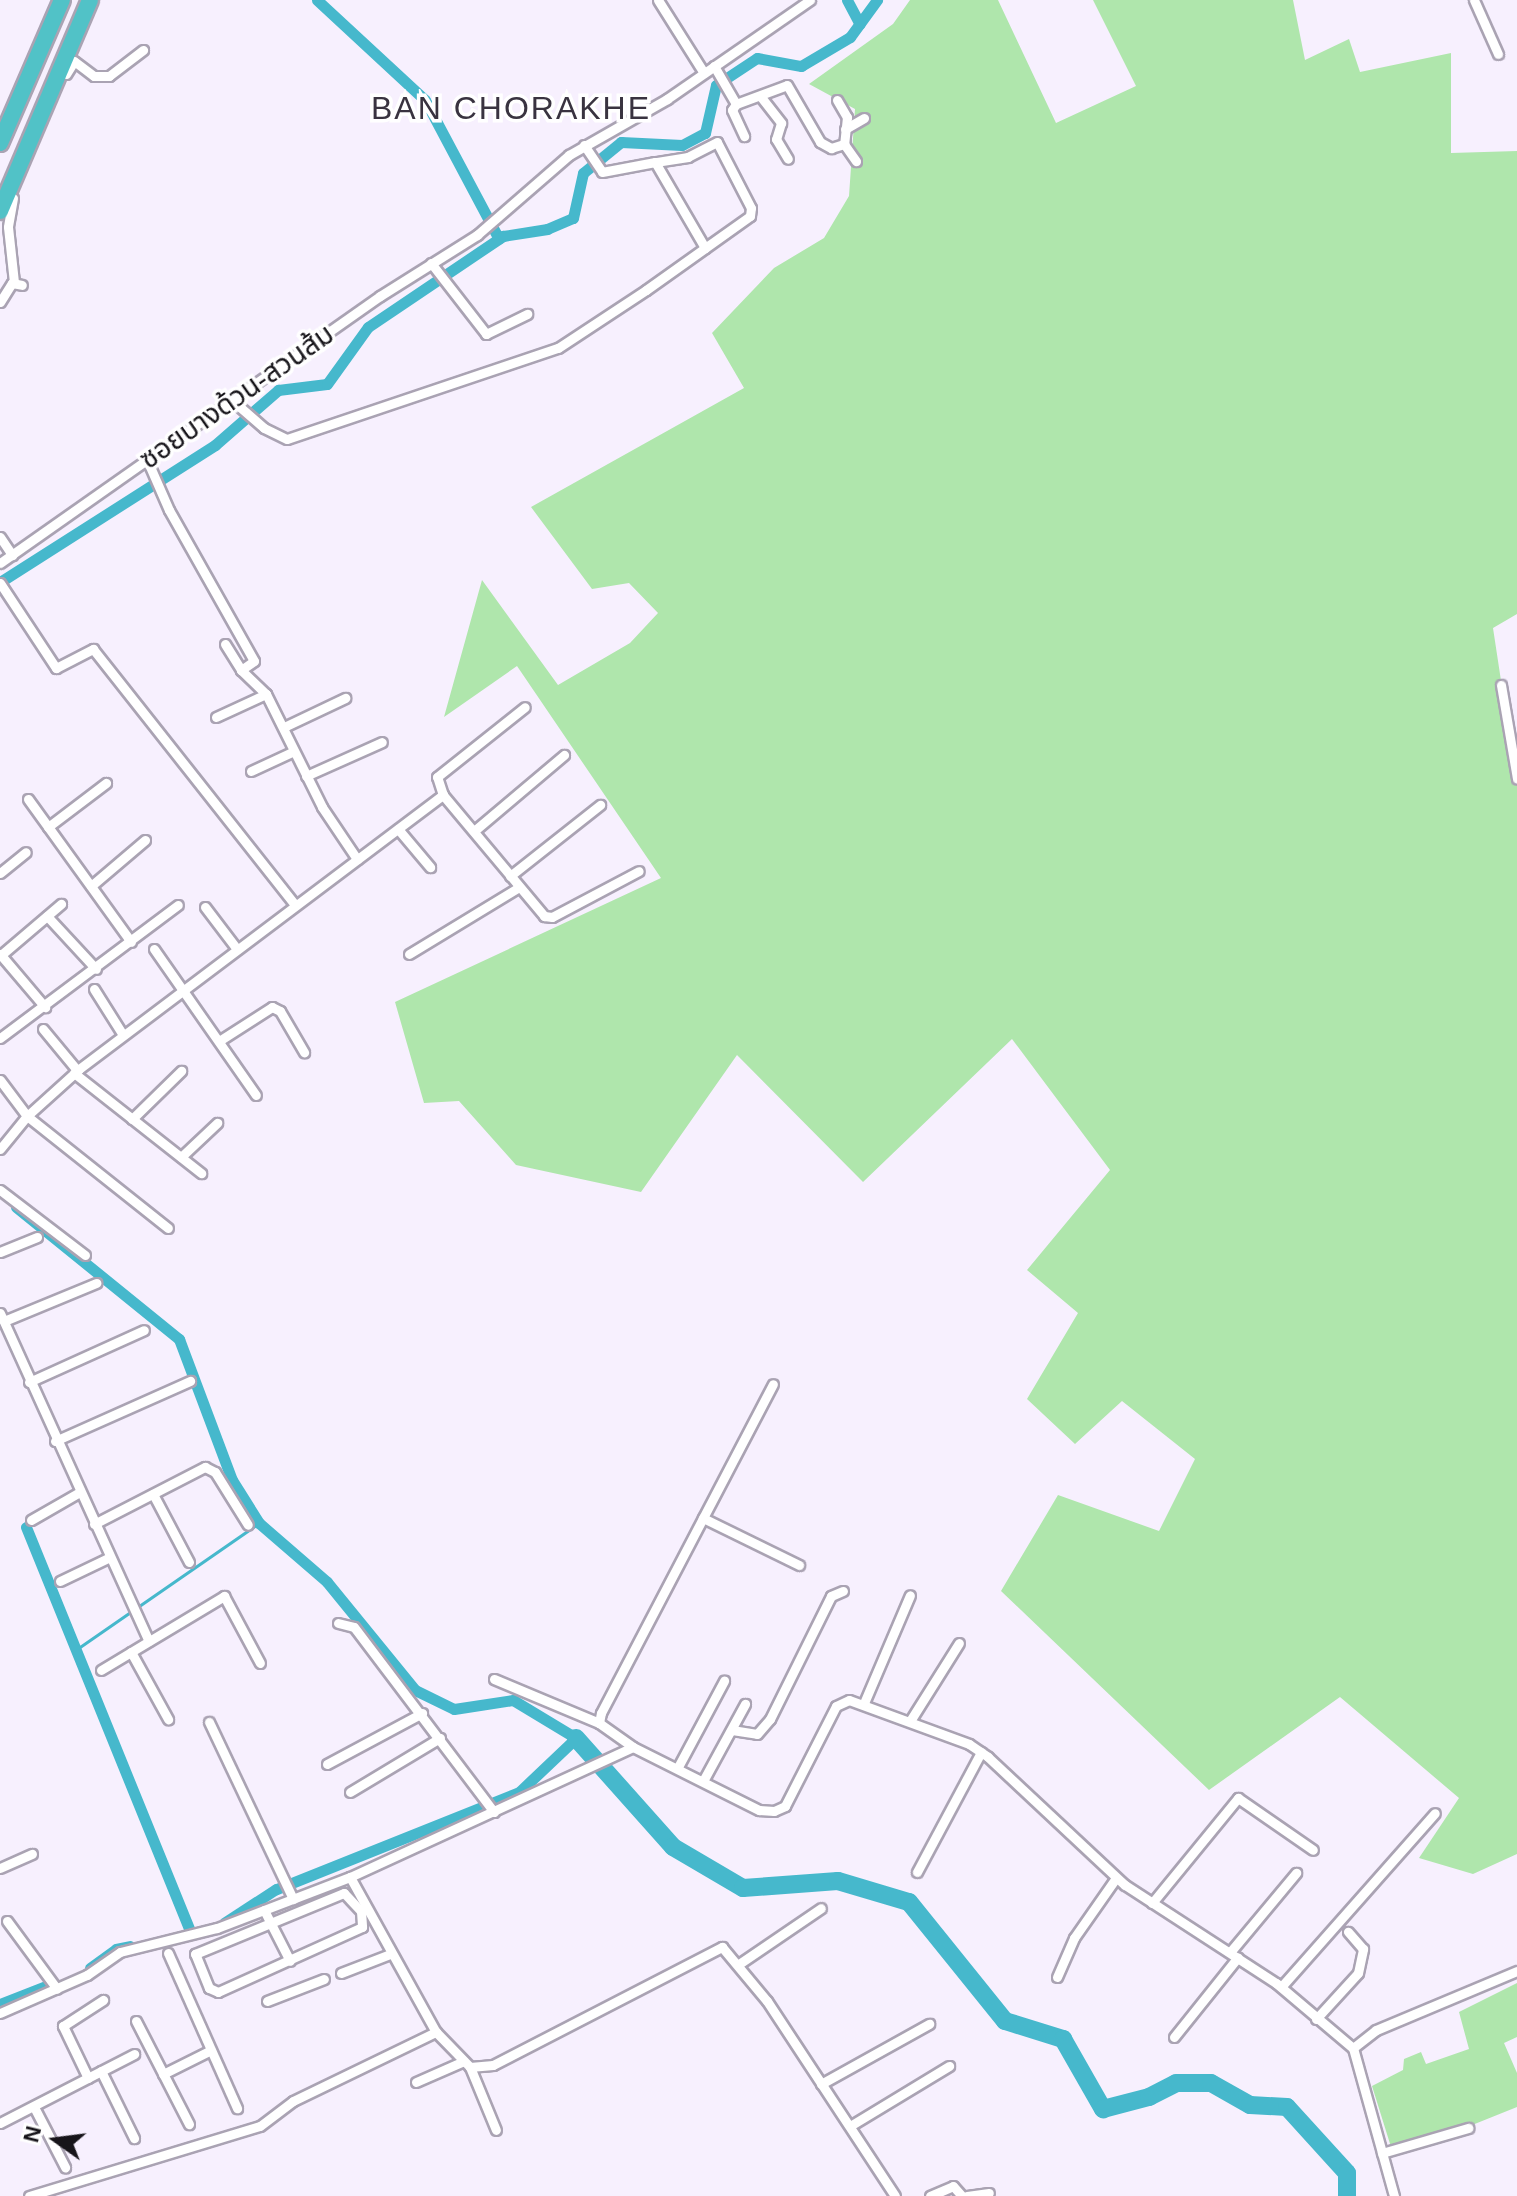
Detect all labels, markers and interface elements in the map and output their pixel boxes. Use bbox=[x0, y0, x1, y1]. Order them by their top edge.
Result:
district label: BAN CHORAKHE bbox=[371, 89, 651, 127]
street label: ซอยบางด้วน-สวนส้ม bbox=[133, 317, 341, 477]
north arrow bbox=[16, 2100, 96, 2180]
text: N bbox=[18, 2123, 46, 2145]

